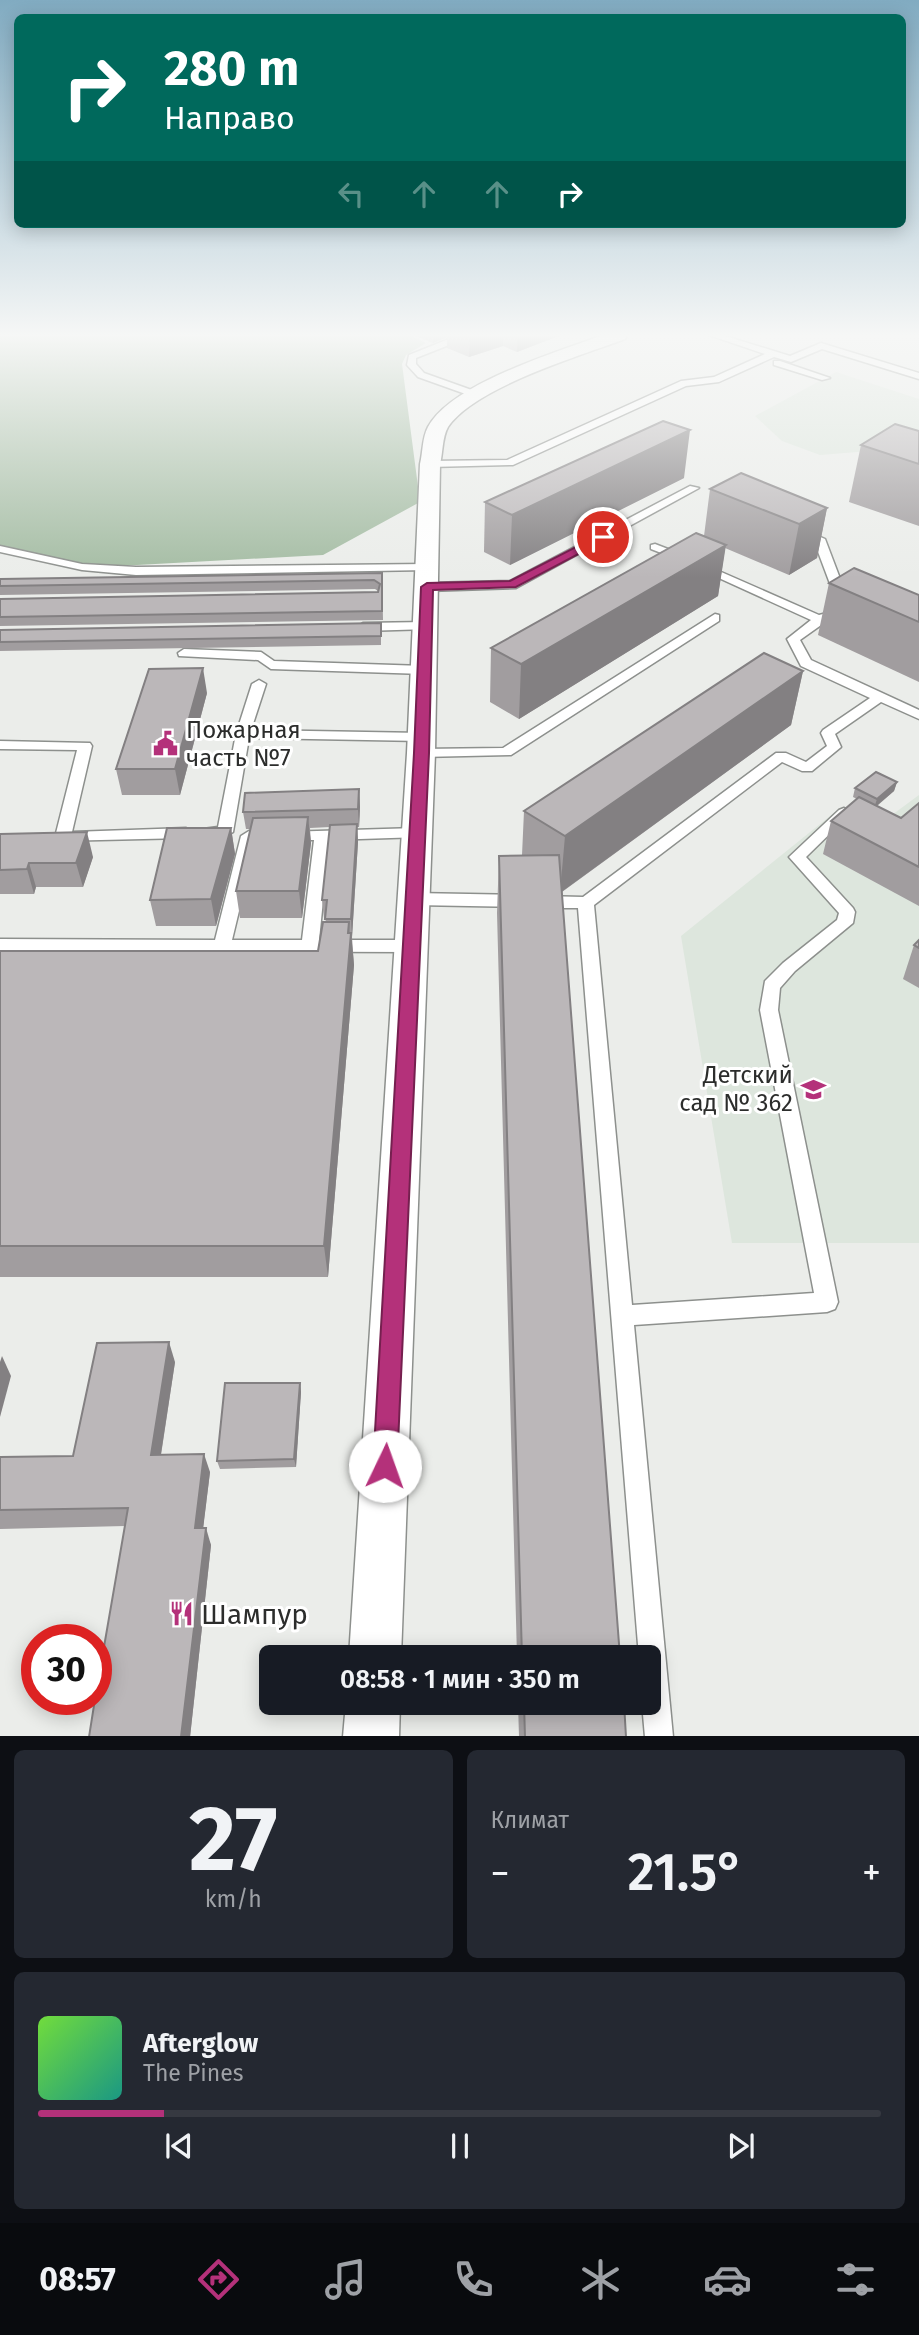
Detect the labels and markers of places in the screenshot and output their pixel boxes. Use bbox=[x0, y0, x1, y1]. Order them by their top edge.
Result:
pin bbox=[573, 507, 633, 567]
place label: Пожарная часть №7 bbox=[186, 716, 301, 772]
public building icon: Пожарная часть №7 bbox=[152, 730, 180, 758]
place label: Детский сад № 362 bbox=[679, 1061, 793, 1117]
school or university icon: Детский сад № 362 bbox=[799, 1075, 827, 1103]
place label: Шампур bbox=[201, 1598, 308, 1631]
restaurant icon: Шампур bbox=[167, 1600, 195, 1628]

